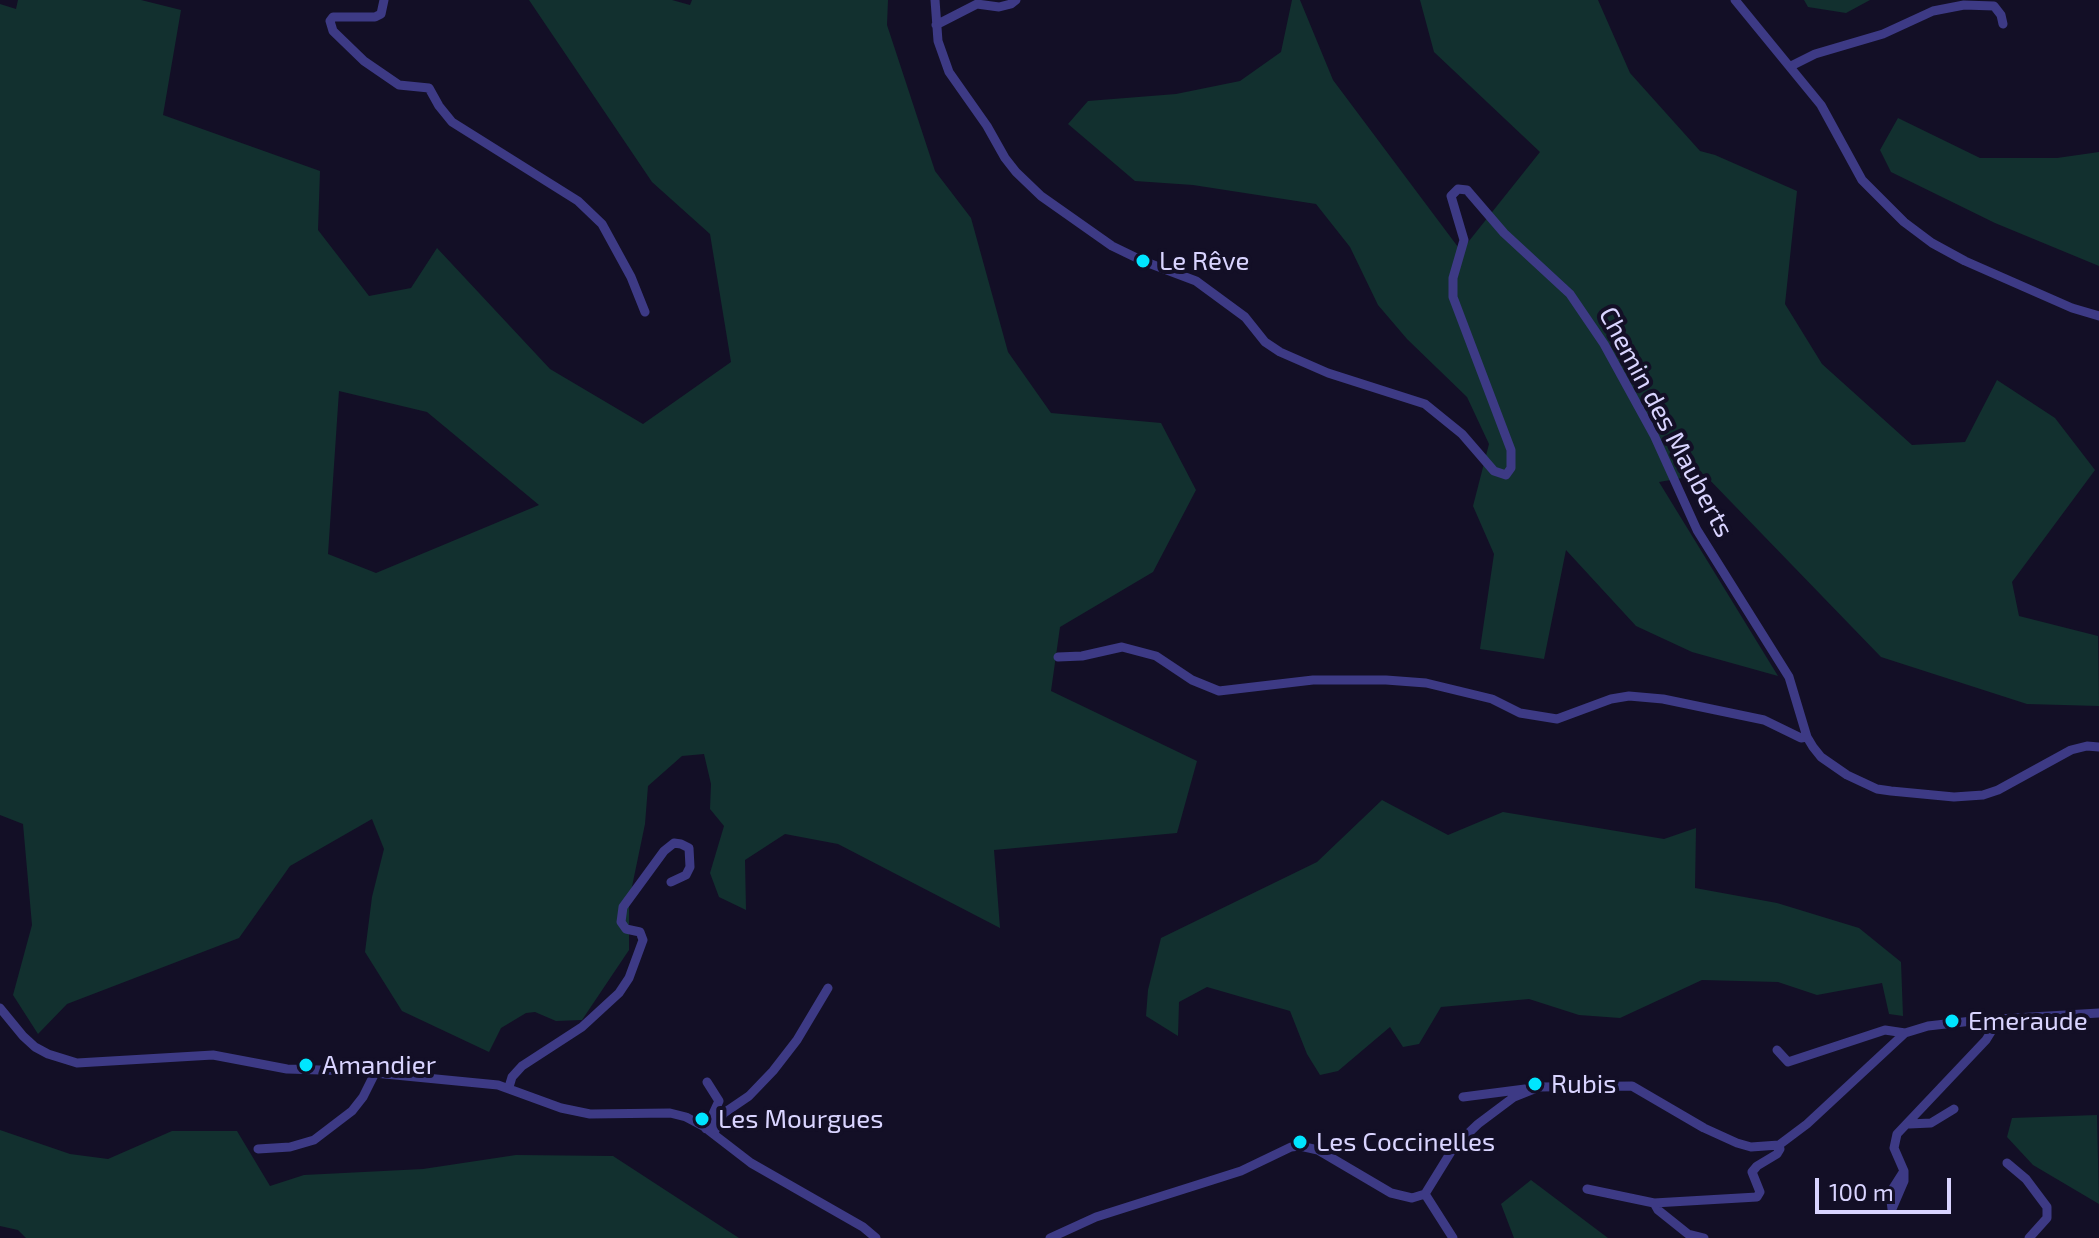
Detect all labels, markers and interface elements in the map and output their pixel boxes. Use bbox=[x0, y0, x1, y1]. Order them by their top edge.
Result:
place label: Le Rêve bbox=[1159, 245, 1249, 277]
marker: Le Rêve bbox=[1134, 252, 1152, 270]
street label: Chemin des Mauberts bbox=[1592, 302, 1740, 542]
place label: Emeraude bbox=[1968, 1005, 2088, 1037]
marker: Emeraude bbox=[1943, 1012, 1961, 1030]
place label: Amandier bbox=[322, 1049, 436, 1081]
marker: Amandier bbox=[297, 1056, 315, 1074]
place label: Rubis bbox=[1551, 1068, 1616, 1100]
marker: Rubis bbox=[1526, 1075, 1544, 1093]
place label: Les Mourgues bbox=[718, 1103, 883, 1135]
marker: Les Mourgues bbox=[693, 1110, 711, 1128]
place label: Les Coccinelles bbox=[1316, 1126, 1495, 1158]
marker: Les Coccinelles bbox=[1291, 1133, 1309, 1151]
scale bar bbox=[1819, 1162, 1955, 1212]
text: 100 m bbox=[1829, 1177, 1894, 1206]

